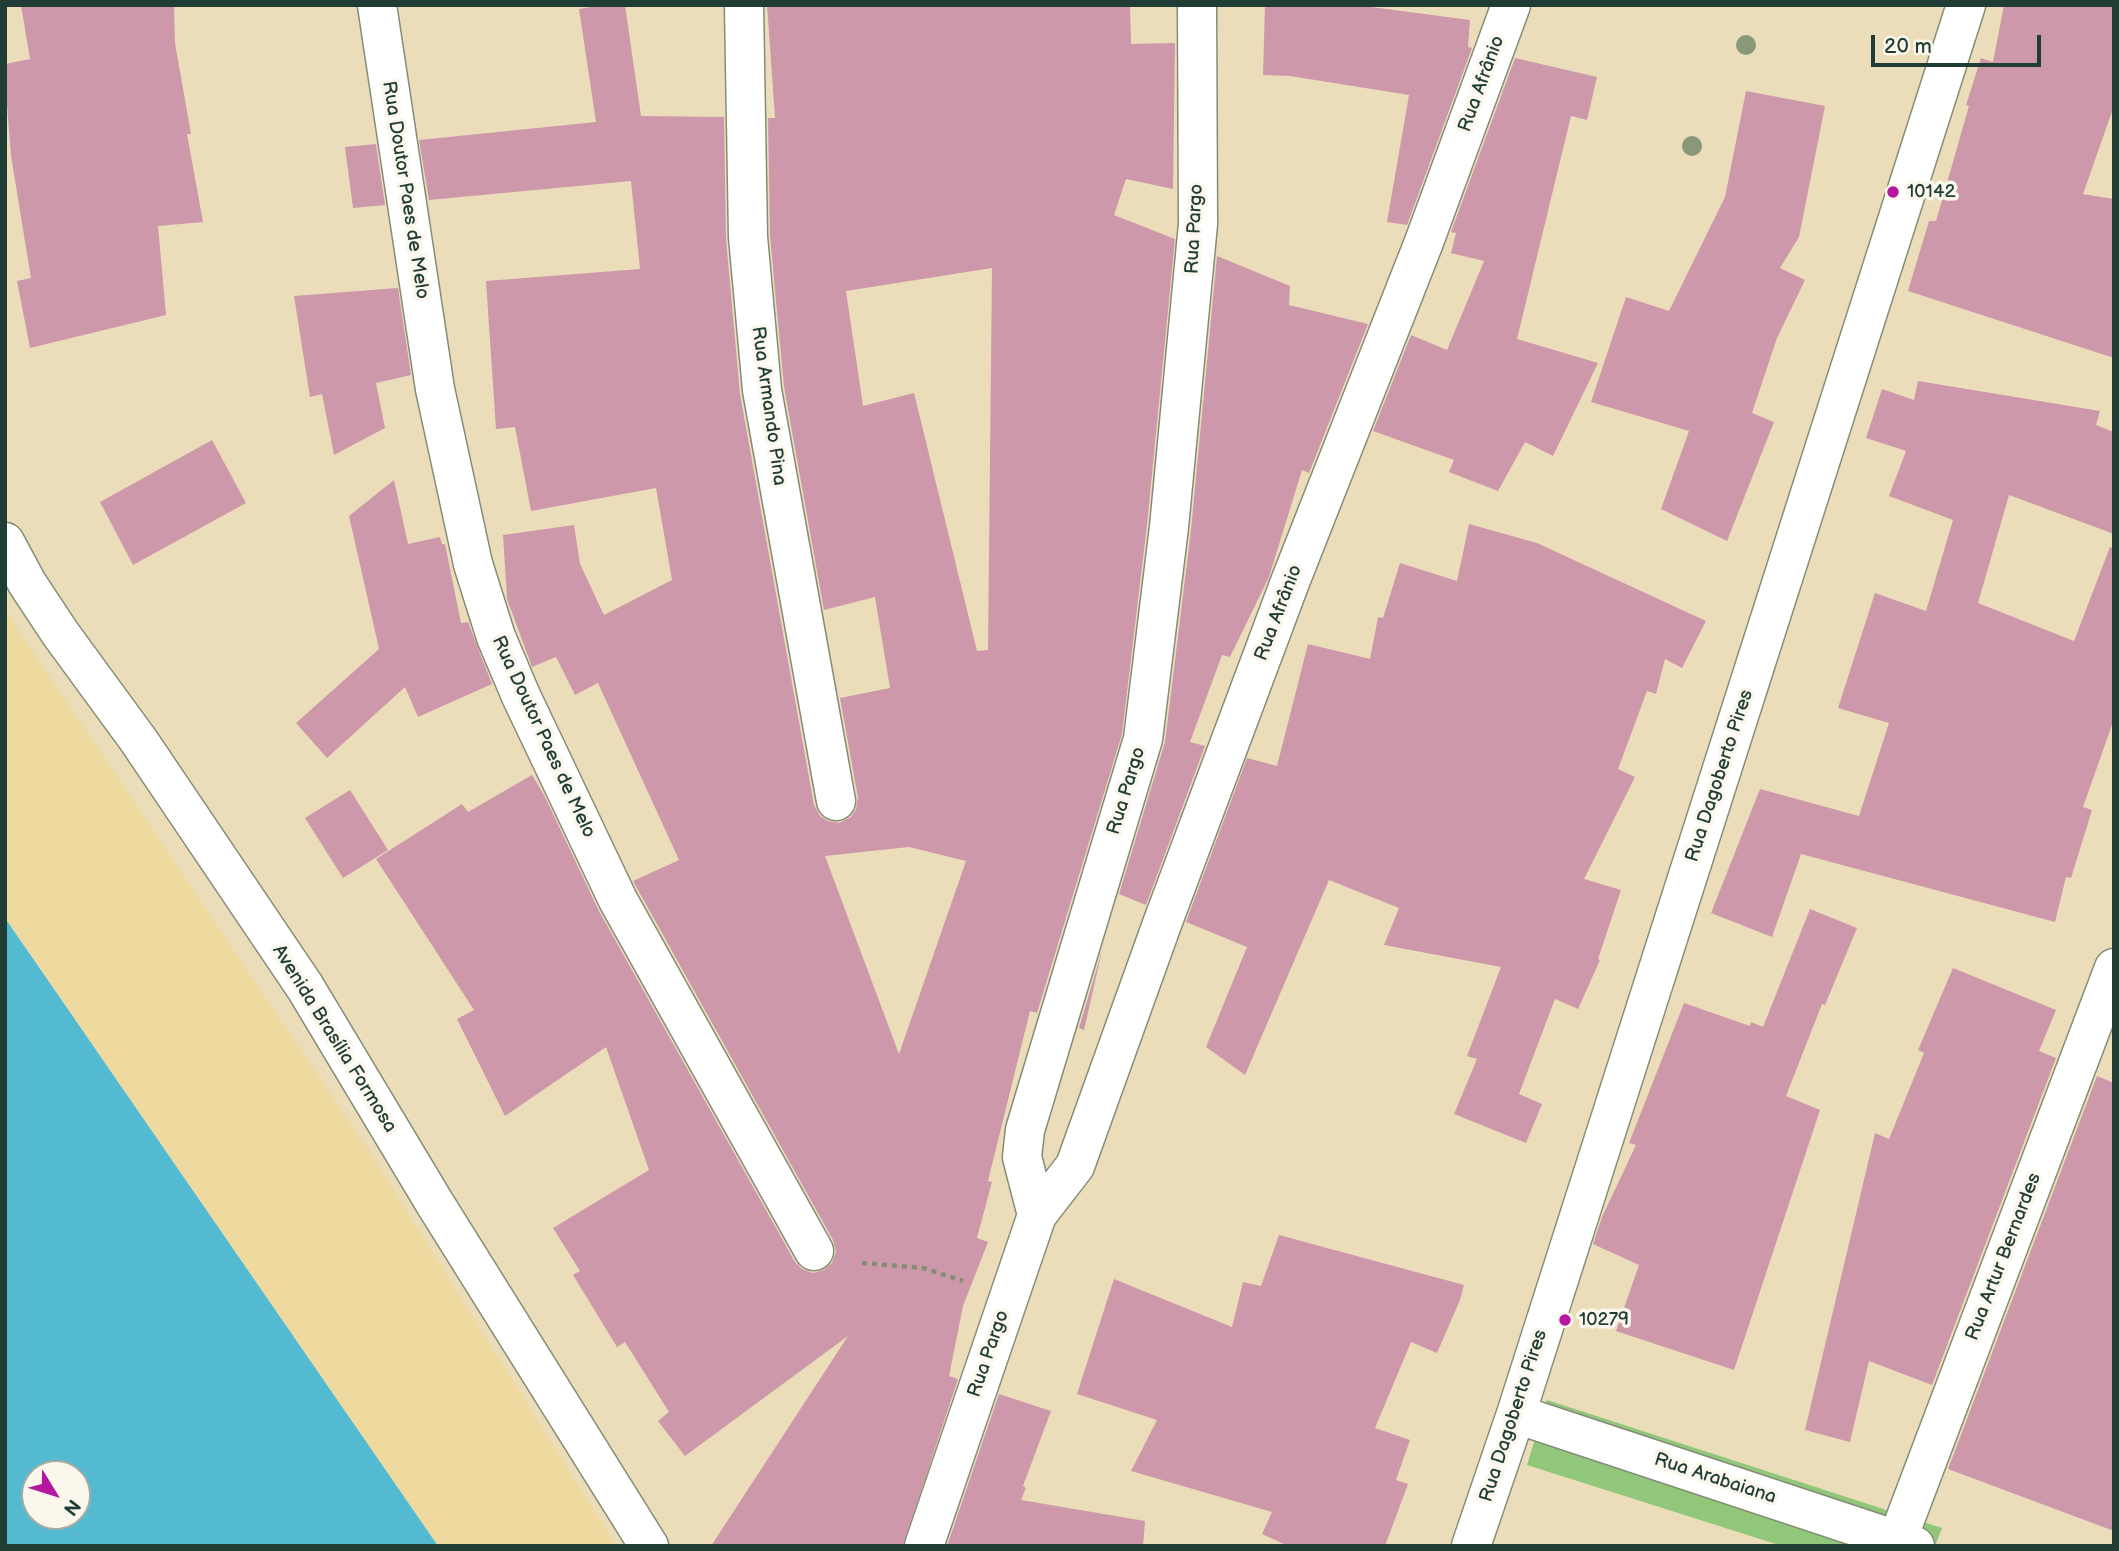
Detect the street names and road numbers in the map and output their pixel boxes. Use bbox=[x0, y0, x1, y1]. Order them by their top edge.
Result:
street label: Rua Afrânio bbox=[1454, 33, 1510, 135]
street label: Rua Doutor Paes de Melo bbox=[377, 79, 433, 301]
street label: Rua Pargo bbox=[1181, 183, 1209, 275]
street label: Rua Armando Pina bbox=[746, 325, 790, 487]
street label: Rua Afrânio bbox=[1250, 562, 1308, 664]
street label: Rua Doutor Paes de Melo bbox=[486, 632, 600, 842]
street label: Rua Dagoberto Pires bbox=[1681, 687, 1759, 865]
street label: Rua Pargo bbox=[1103, 745, 1151, 837]
street label: Avenida Brasília Formosa bbox=[267, 941, 401, 1137]
street label: Rua Artur Bernardes bbox=[1962, 1170, 2046, 1344]
street label: Rua Pargo bbox=[964, 1308, 1014, 1400]
street label: Rua Dagoberto Pires bbox=[1475, 1327, 1553, 1505]
street label: Rua Arabaiana bbox=[1651, 1449, 1779, 1509]

